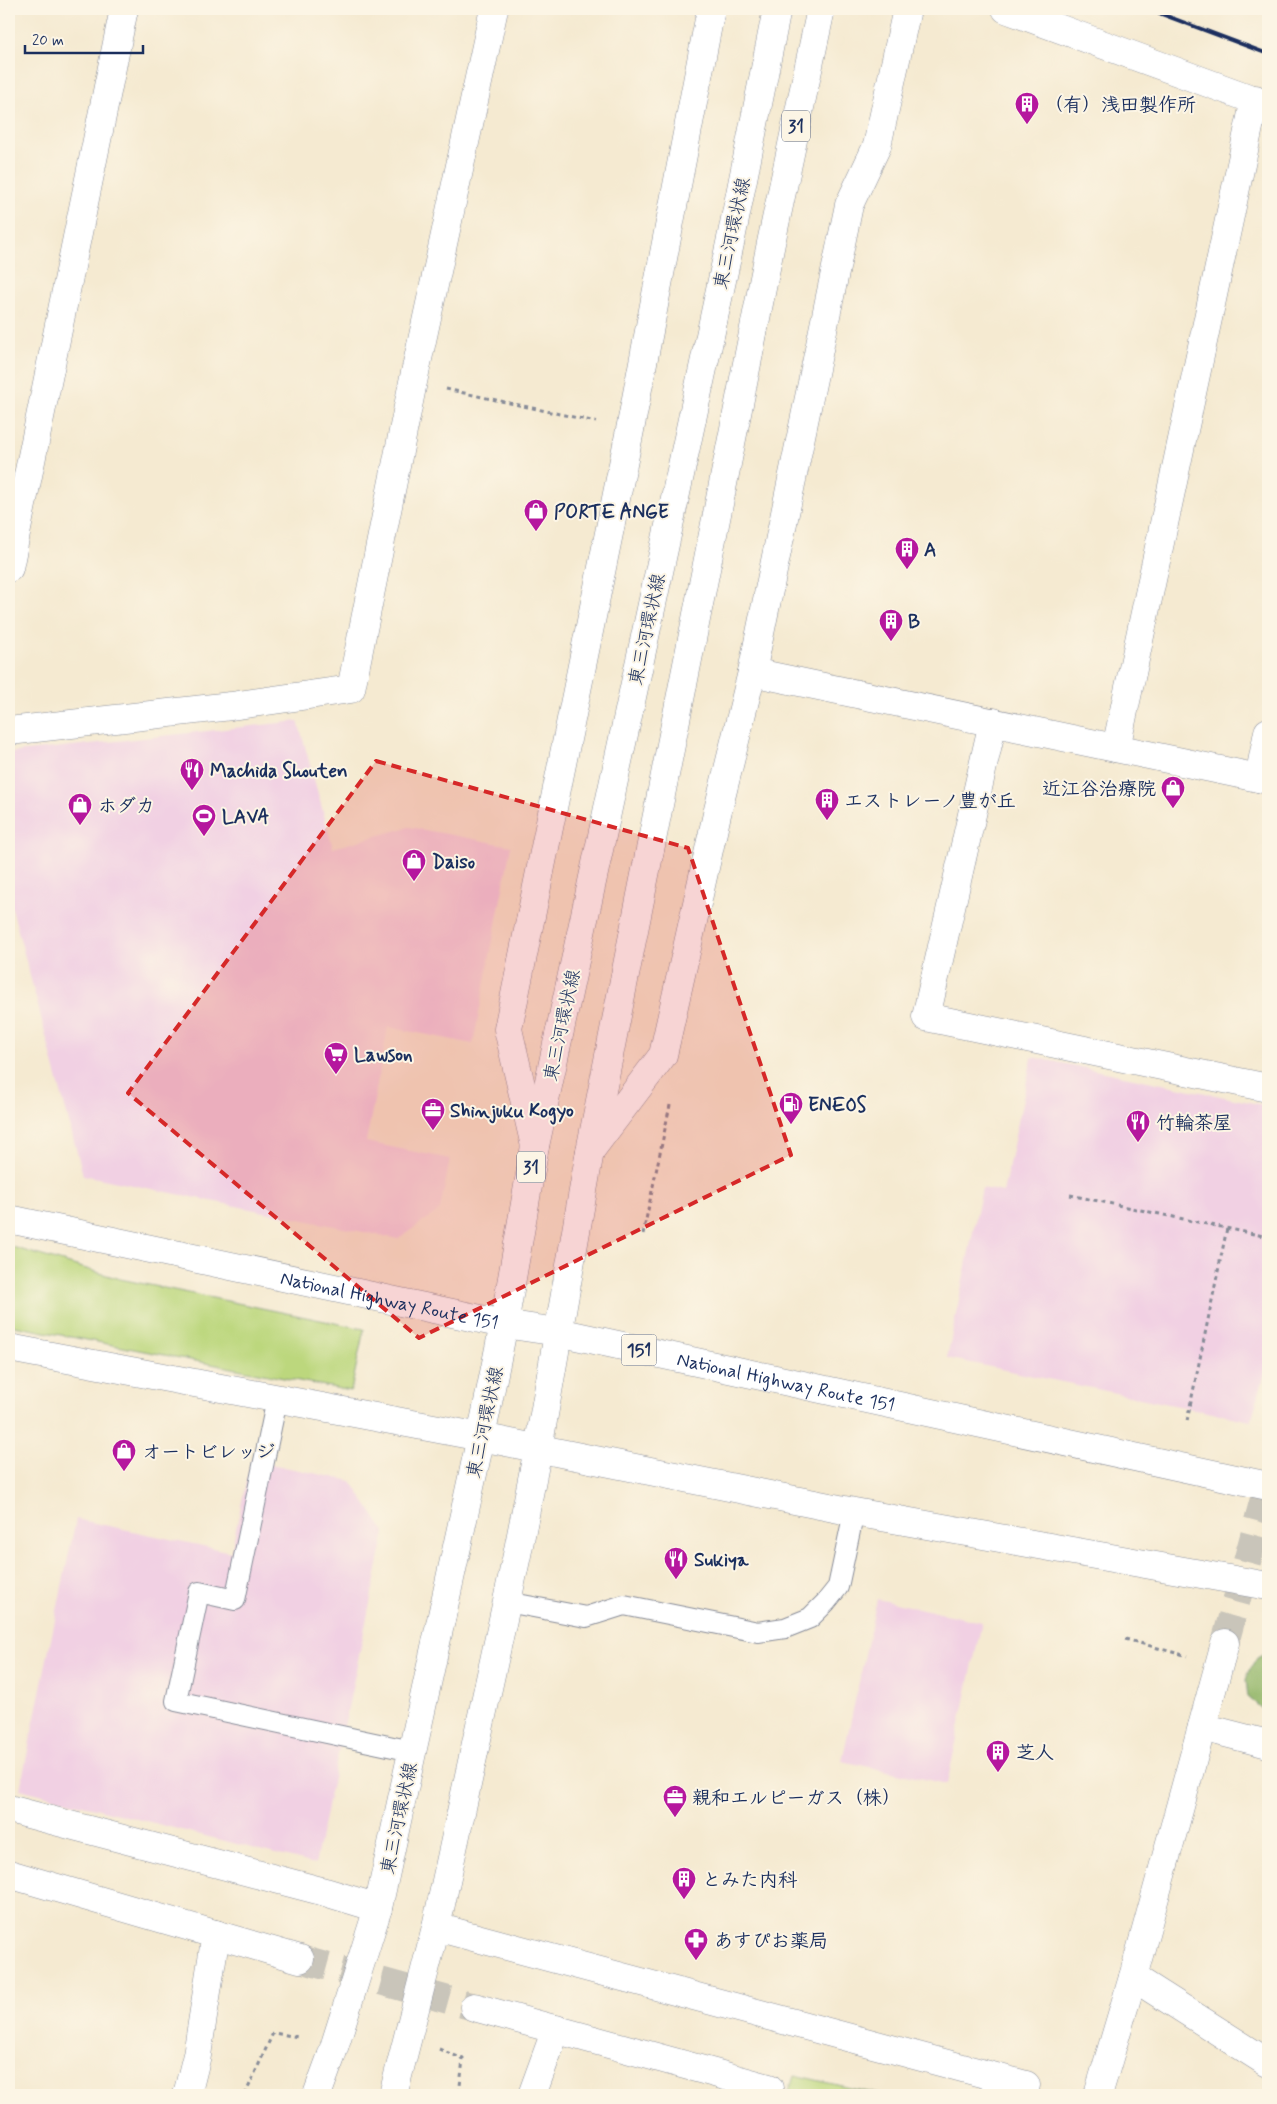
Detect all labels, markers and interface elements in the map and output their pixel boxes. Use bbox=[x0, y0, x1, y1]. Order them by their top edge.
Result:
scale bar bbox=[25, 22, 142, 54]
text: 20 m bbox=[32, 31, 64, 51]
building icon: （有）浅田製作所 bbox=[1014, 91, 1040, 125]
place label: （有）浅田製作所 bbox=[1044, 93, 1196, 118]
road number: 31 bbox=[782, 110, 810, 142]
street label: 東三河環状線 bbox=[708, 175, 757, 292]
shop icon: PORTE ANGE bbox=[523, 498, 549, 532]
place label: PORTE ANGE bbox=[554, 500, 669, 525]
building icon: A bbox=[894, 536, 920, 570]
place label: A bbox=[924, 538, 936, 563]
street label: 東三河環状線 bbox=[623, 571, 672, 688]
building icon: B bbox=[878, 608, 904, 642]
place label: B bbox=[908, 610, 920, 635]
restaurant icon: Machida Shouten bbox=[179, 757, 205, 791]
place label: Machida Shouten bbox=[210, 759, 348, 784]
shop icon: 近江谷治療院 bbox=[1160, 775, 1186, 809]
place label: 近江谷治療院 bbox=[1042, 777, 1156, 802]
building icon: エストレーノ豊が丘 bbox=[814, 787, 840, 821]
place label: エストレーノ豊が丘 bbox=[844, 789, 1016, 814]
shop icon: ホダカ bbox=[67, 792, 93, 826]
place label: ホダカ bbox=[98, 794, 155, 819]
sports icon: LAVA bbox=[191, 803, 217, 837]
place label: LAVA bbox=[222, 805, 269, 830]
shop icon: Daiso bbox=[401, 848, 427, 882]
place label: Daiso bbox=[432, 850, 475, 875]
street label: 東三河環状線 bbox=[538, 967, 587, 1084]
supermarket icon: Lawson bbox=[323, 1041, 349, 1075]
place label: Lawson bbox=[354, 1043, 413, 1068]
fuel station icon: ENEOS bbox=[778, 1091, 804, 1125]
place label: ENEOS bbox=[808, 1093, 867, 1118]
office icon: Shinjuku Kogyo bbox=[420, 1097, 446, 1131]
place label: Shinjuku Kogyo bbox=[450, 1099, 574, 1125]
restaurant icon: 竹輪茶屋 bbox=[1125, 1109, 1151, 1143]
place label: 竹輪茶屋 bbox=[1156, 1111, 1232, 1136]
road number: 31 bbox=[517, 1152, 545, 1182]
street label: National Highway Route 151 bbox=[278, 1266, 500, 1336]
road number: 151 bbox=[622, 1334, 656, 1366]
street label: National Highway Route 151 bbox=[675, 1347, 897, 1419]
street label: 東三河環状線 bbox=[461, 1364, 510, 1481]
shop icon: オートビレッジ bbox=[111, 1438, 137, 1472]
place label: オートビレッジ bbox=[142, 1440, 275, 1465]
restaurant icon: Sukiya bbox=[663, 1546, 689, 1580]
place label: Sukiya bbox=[694, 1548, 749, 1573]
building icon: 芝人 bbox=[985, 1739, 1011, 1773]
place label: 芝人 bbox=[1016, 1741, 1054, 1766]
street label: 東三河環状線 bbox=[375, 1760, 424, 1877]
office icon: 親和エルピーガス（株） bbox=[662, 1784, 688, 1818]
place label: 親和エルピーガス（株） bbox=[692, 1786, 901, 1811]
building icon: とみた内科 bbox=[671, 1866, 697, 1900]
place label: とみた内科 bbox=[702, 1868, 798, 1893]
pharmacy icon: あすぴお薬局 bbox=[683, 1927, 709, 1961]
place label: あすぴお薬局 bbox=[714, 1929, 828, 1954]

